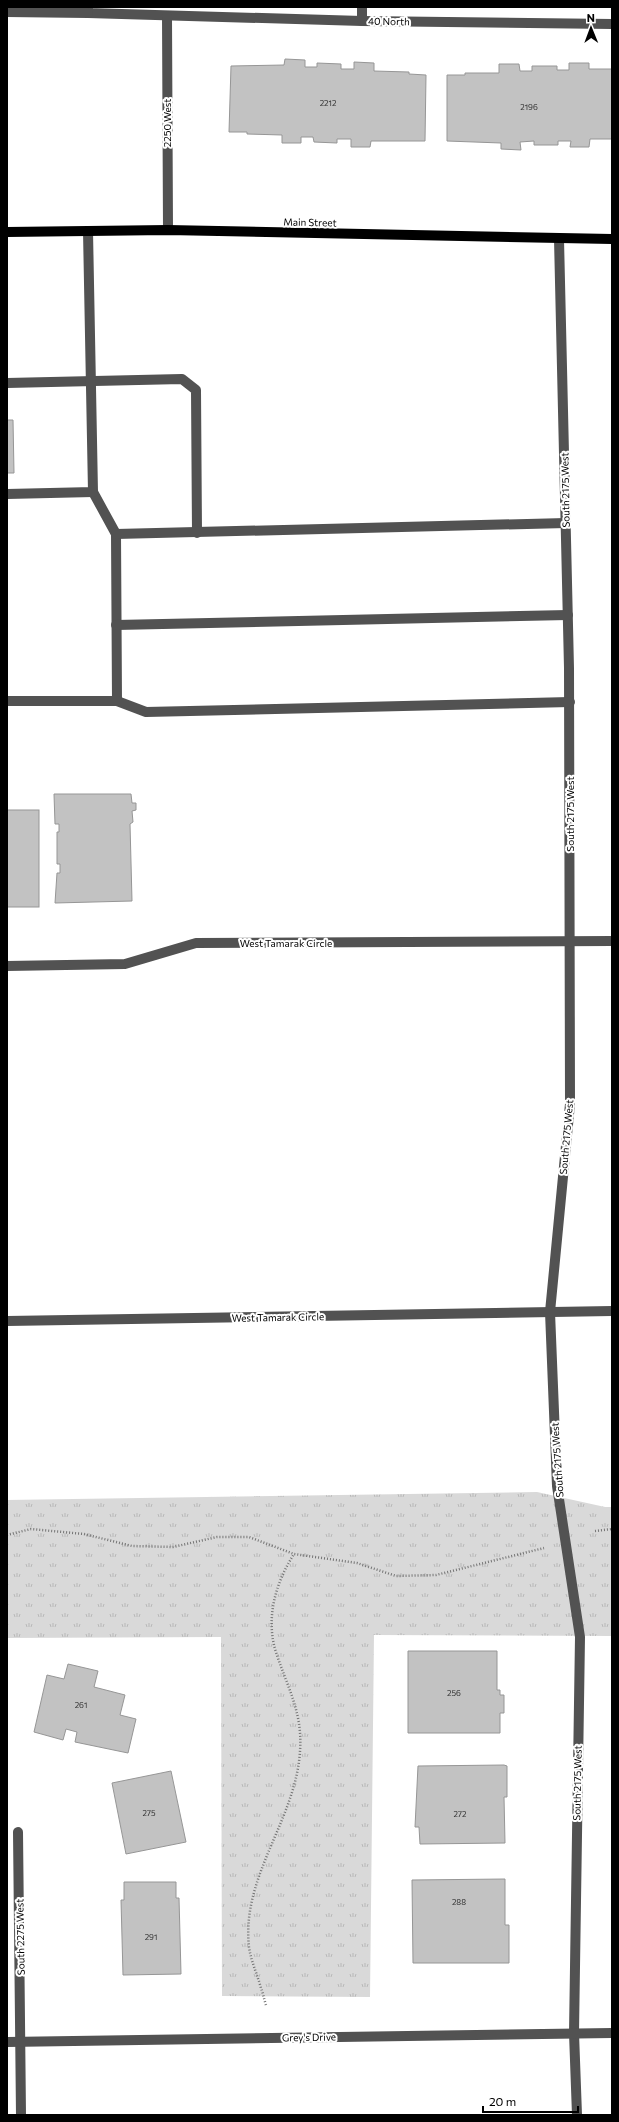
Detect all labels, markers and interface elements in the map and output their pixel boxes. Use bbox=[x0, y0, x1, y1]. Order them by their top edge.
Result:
north arrow bbox=[571, 8, 611, 48]
text: N bbox=[587, 11, 595, 24]
street label: 40 North bbox=[368, 15, 410, 27]
house number: 2212 bbox=[320, 98, 337, 108]
street label: 2250 West bbox=[161, 99, 173, 147]
house number: 2196 bbox=[520, 102, 538, 112]
street label: Main Street bbox=[283, 216, 337, 228]
street label: South 2175 West bbox=[558, 452, 572, 528]
street label: South 2175 West bbox=[564, 776, 576, 852]
street label: West Tamarak Circle bbox=[240, 937, 332, 949]
street label: South 2175 West bbox=[557, 1099, 575, 1175]
street label: West Tamarak Circle bbox=[232, 1310, 324, 1324]
street label: South 2175 West bbox=[548, 1422, 566, 1498]
house number: 256 bbox=[447, 1688, 461, 1698]
house number: 261 bbox=[75, 1700, 87, 1710]
street label: South 2175 West bbox=[570, 1745, 584, 1821]
house number: 275 bbox=[142, 1808, 156, 1818]
house number: 272 bbox=[453, 1809, 467, 1819]
house number: 288 bbox=[452, 1897, 466, 1907]
street label: South 2275 West bbox=[13, 1899, 27, 1975]
house number: 291 bbox=[145, 1932, 157, 1942]
street label: Grey's Drive bbox=[282, 2031, 336, 2043]
scale bar bbox=[483, 2088, 578, 2114]
text: 20 m bbox=[489, 2094, 516, 2108]

